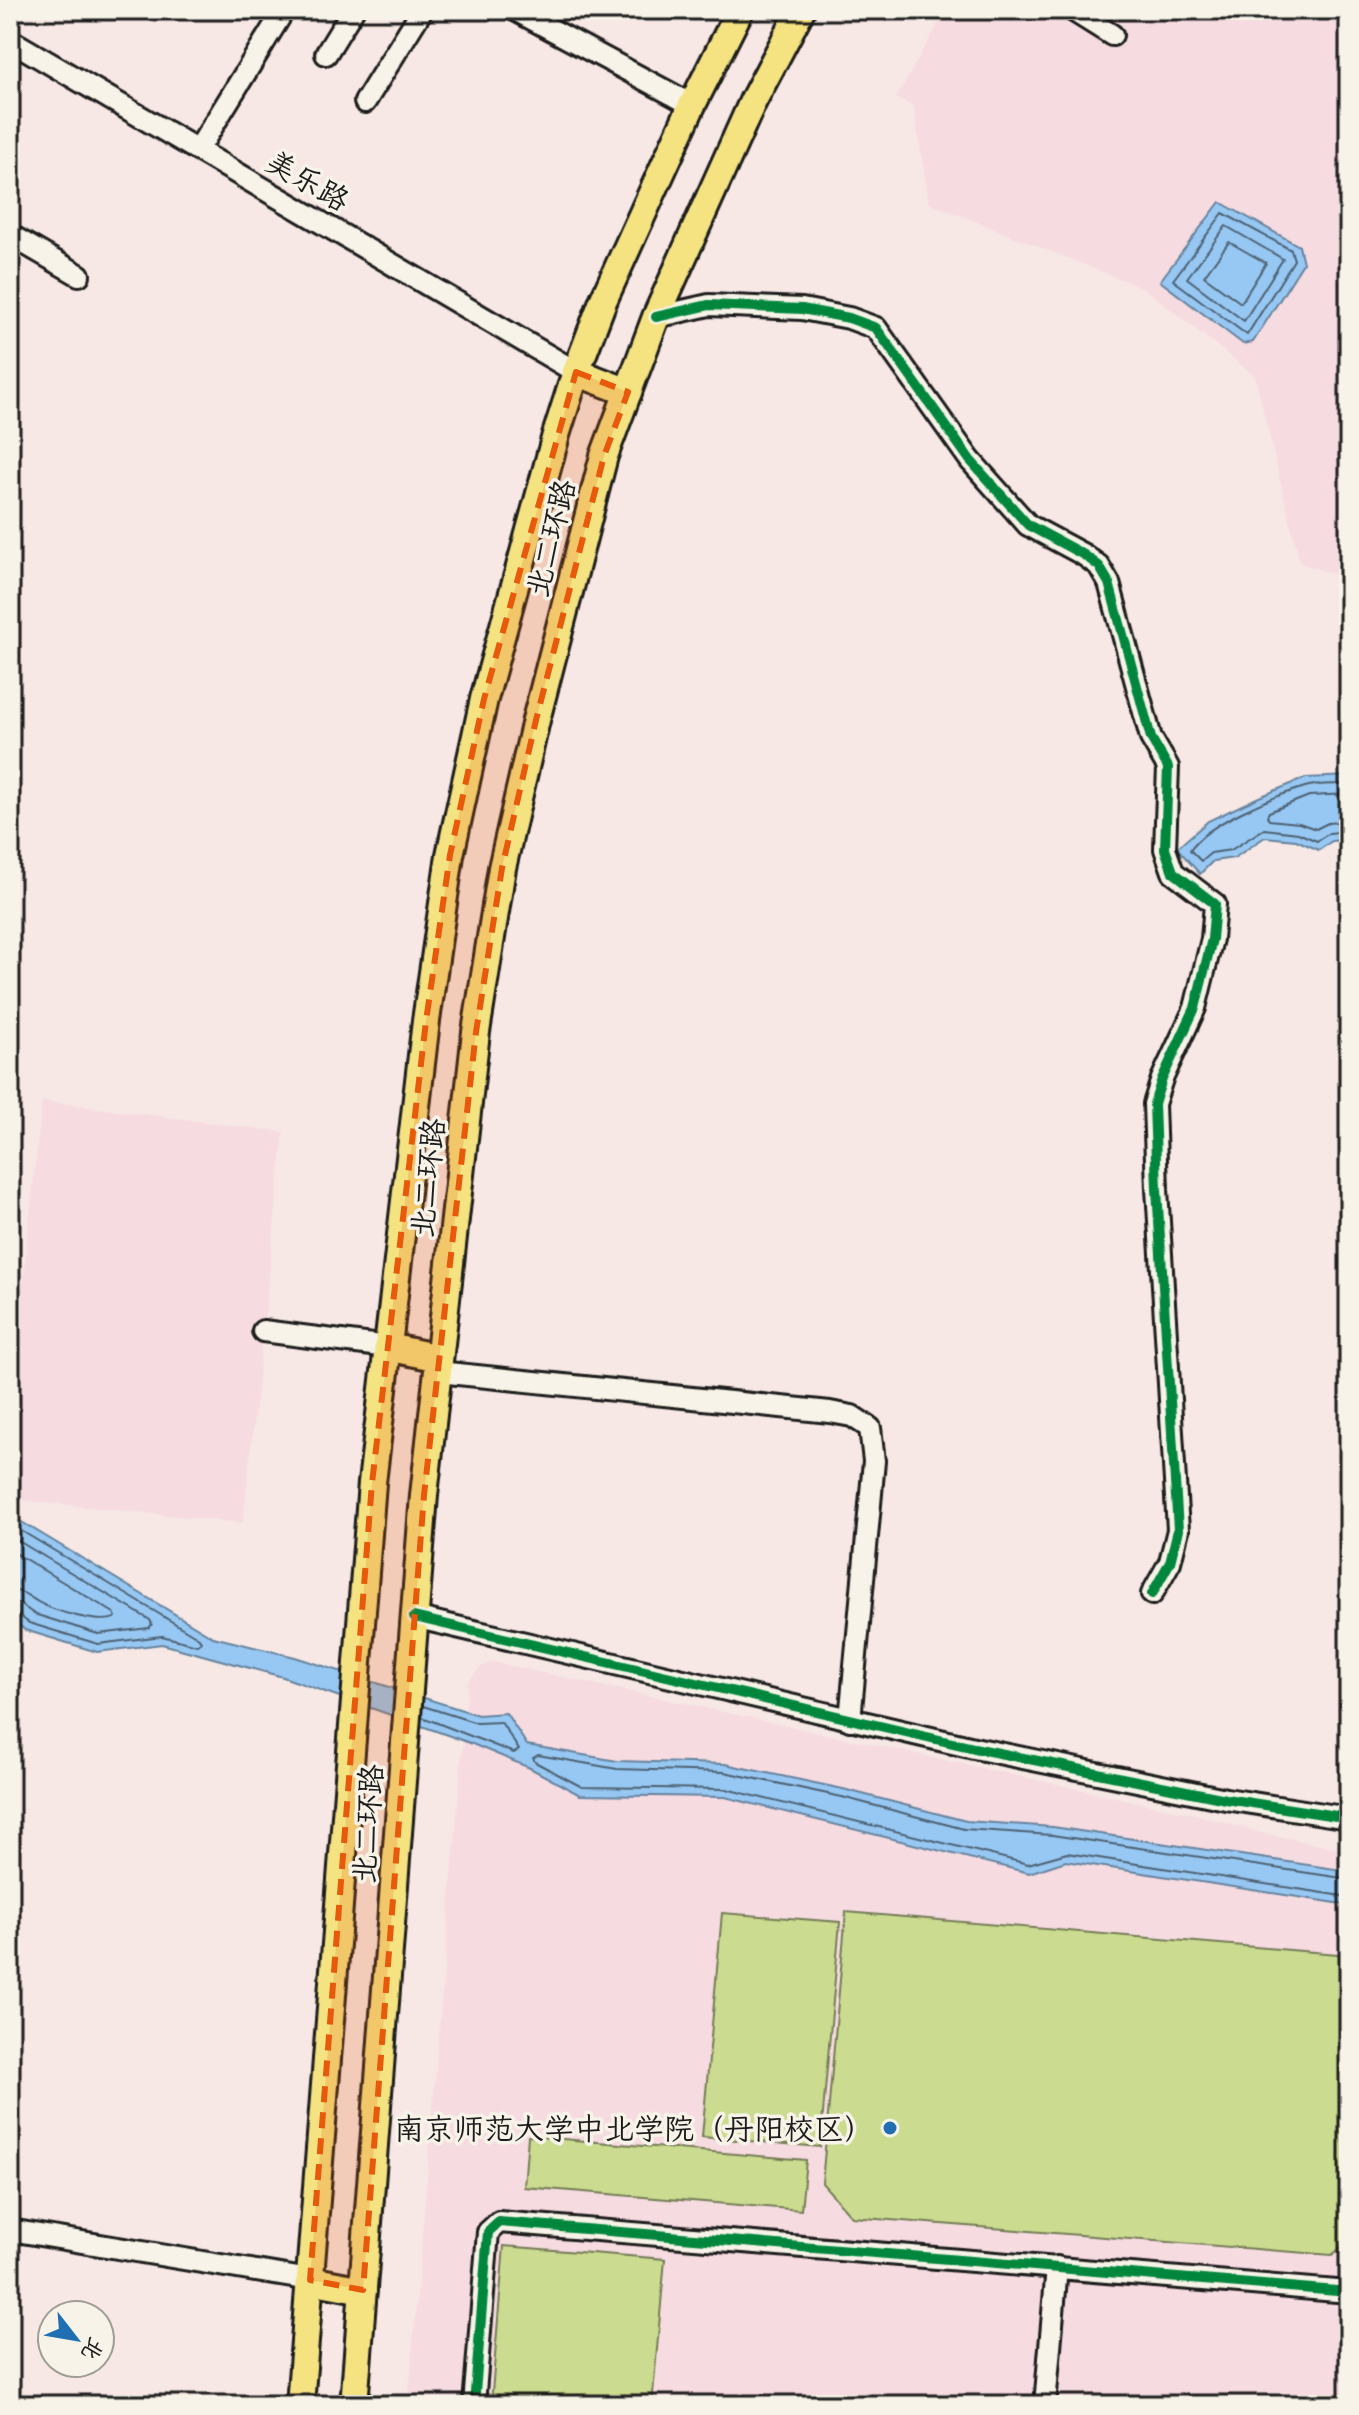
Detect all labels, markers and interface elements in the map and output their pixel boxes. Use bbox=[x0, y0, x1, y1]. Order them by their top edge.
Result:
street label: 美乐路 bbox=[259, 140, 357, 220]
street label: 北二环路 bbox=[516, 475, 584, 601]
street label: 北二环路 bbox=[401, 1116, 453, 1240]
street label: 北二环路 bbox=[343, 1763, 391, 1885]
place label: 南京师范大学中北学院（丹阳校区） bbox=[394, 2108, 874, 2148]
marker: 南京师范大学中北学院（丹阳校区） bbox=[881, 2119, 899, 2137]
north arrow bbox=[36, 2299, 116, 2379]
text: 北 bbox=[75, 2332, 112, 2366]

